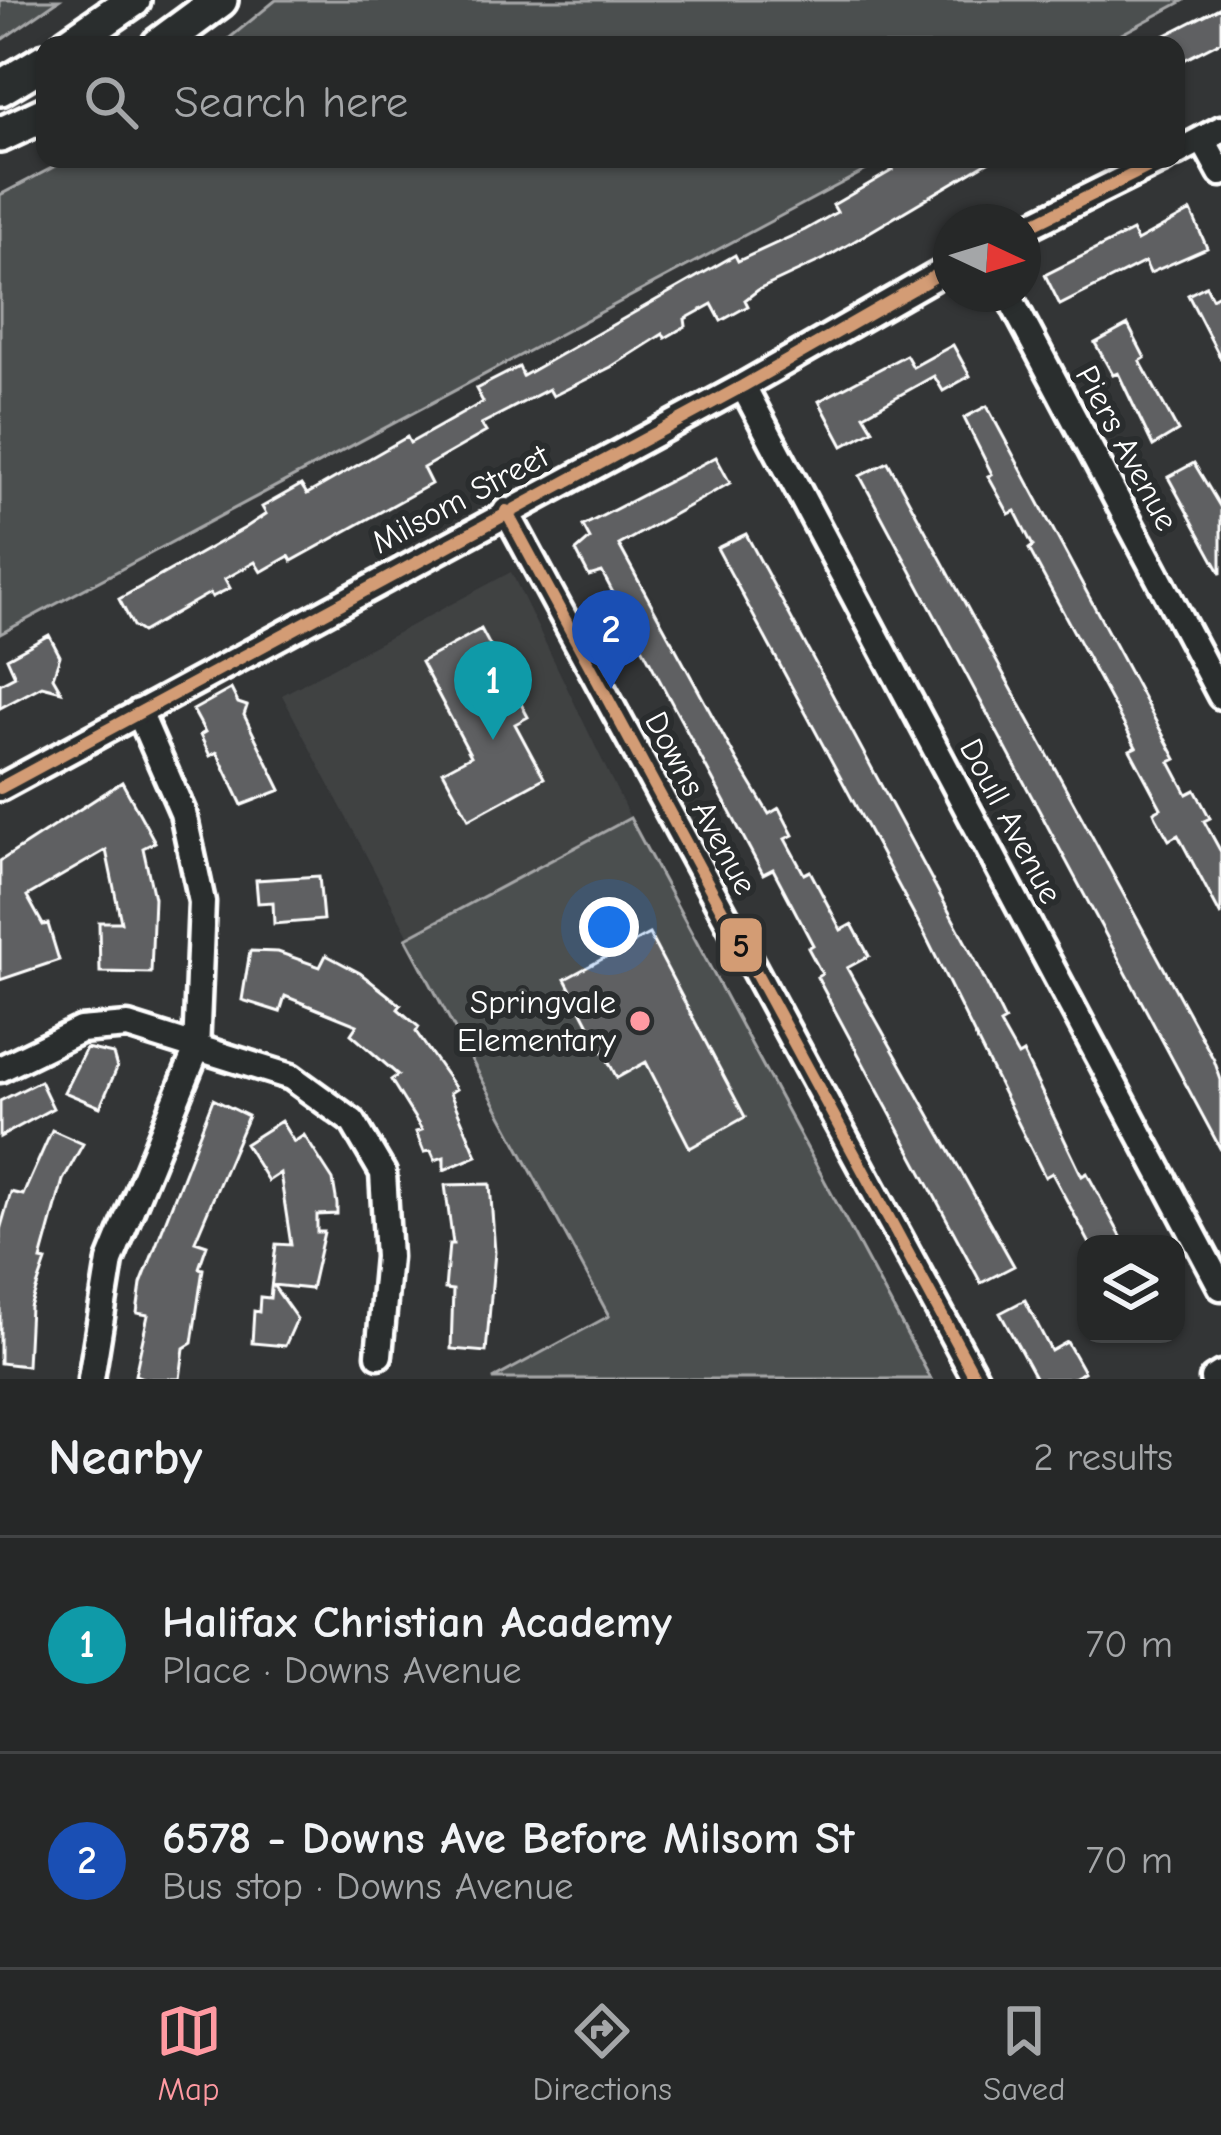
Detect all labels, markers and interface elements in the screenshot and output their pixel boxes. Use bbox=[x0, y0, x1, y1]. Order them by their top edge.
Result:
search box bbox=[36, 36, 1185, 168]
icon: search bbox=[78, 69, 144, 135]
text: Search here bbox=[174, 76, 408, 128]
north arrow bbox=[933, 204, 1041, 312]
street label: Piers Avenue bbox=[1068, 359, 1186, 537]
street label: Milsom Street bbox=[365, 436, 556, 561]
pin: 2 bbox=[572, 590, 650, 689]
pin: 1 bbox=[454, 641, 532, 740]
street label: Downs Avenue bbox=[637, 705, 765, 901]
street label: Doull Avenue bbox=[952, 732, 1070, 910]
your location bbox=[579, 897, 639, 957]
line badge: 5 bbox=[718, 916, 764, 974]
text: 5 bbox=[732, 927, 750, 965]
place label: Springvale Elementary bbox=[457, 983, 616, 1059]
marker: Springvale Elementary bbox=[627, 1008, 653, 1034]
map controls bbox=[1077, 1235, 1185, 1343]
button: layers bbox=[1077, 1235, 1185, 1343]
text: Nearby bbox=[48, 1428, 202, 1487]
text: 2 results bbox=[1033, 1435, 1173, 1480]
text: Halifax Christian Academy bbox=[162, 1596, 672, 1648]
text: 1 bbox=[79, 1622, 95, 1667]
text: 70 m bbox=[1086, 1622, 1173, 1667]
text: Place · Downs Avenue bbox=[162, 1648, 522, 1693]
text: 6578 - Downs Ave Before Milsom St bbox=[162, 1812, 855, 1864]
text: 2 bbox=[77, 1838, 97, 1883]
text: 70 m bbox=[1086, 1838, 1173, 1883]
text: Bus stop · Downs Avenue bbox=[162, 1864, 574, 1909]
tab: Map bbox=[156, 1998, 222, 2108]
tab: Directions bbox=[533, 1998, 672, 2108]
tab: Saved bbox=[983, 1998, 1065, 2108]

